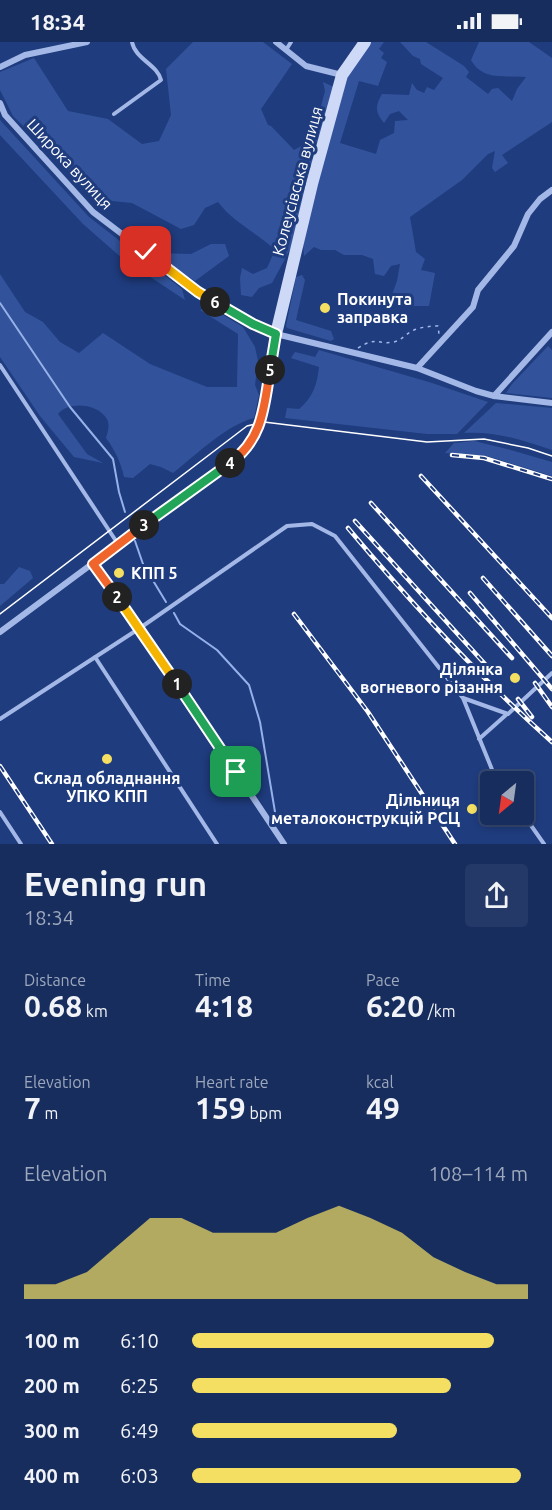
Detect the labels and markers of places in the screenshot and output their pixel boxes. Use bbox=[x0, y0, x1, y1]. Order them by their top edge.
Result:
pin bbox=[120, 226, 171, 277]
pin: 6 bbox=[200, 287, 230, 317]
place label: Покинута заправка bbox=[337, 290, 412, 326]
marker: Покинута заправка bbox=[318, 301, 332, 315]
pin: 5 bbox=[255, 355, 285, 385]
pin: 4 bbox=[215, 448, 245, 478]
pin: 3 bbox=[129, 510, 159, 540]
place label: КПП 5 bbox=[131, 564, 178, 582]
marker: КПП 5 bbox=[112, 566, 126, 580]
pin: 2 bbox=[102, 582, 132, 612]
place label: Ділянка вогневого різання bbox=[360, 660, 503, 696]
pin: 1 bbox=[162, 669, 192, 699]
marker: Ділянка вогневого різання bbox=[508, 671, 522, 685]
pin bbox=[210, 746, 261, 797]
marker: Склад обладнання УПКО КПП bbox=[100, 752, 114, 766]
place label: Склад обладнання УПКО КПП bbox=[34, 769, 180, 805]
place label: Дільниця металоконструкцій РСЦ bbox=[271, 791, 460, 827]
marker: Дільниця металоконструкцій РСЦ bbox=[465, 802, 479, 816]

